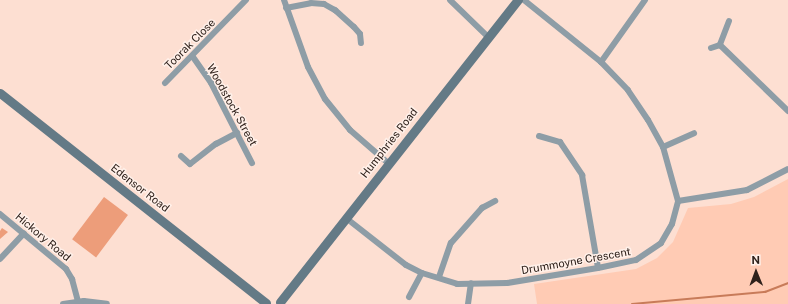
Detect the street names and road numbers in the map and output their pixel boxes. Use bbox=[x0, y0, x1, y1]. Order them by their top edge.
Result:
street label: Toorak Close bbox=[162, 16, 218, 72]
street label: Woodstock Street bbox=[204, 62, 260, 148]
street label: Humphries Road bbox=[358, 106, 420, 180]
street label: Edensor Road bbox=[108, 161, 172, 215]
street label: Hickory Road bbox=[13, 210, 73, 264]
street label: Drummoyne Crescent bbox=[520, 245, 632, 277]

